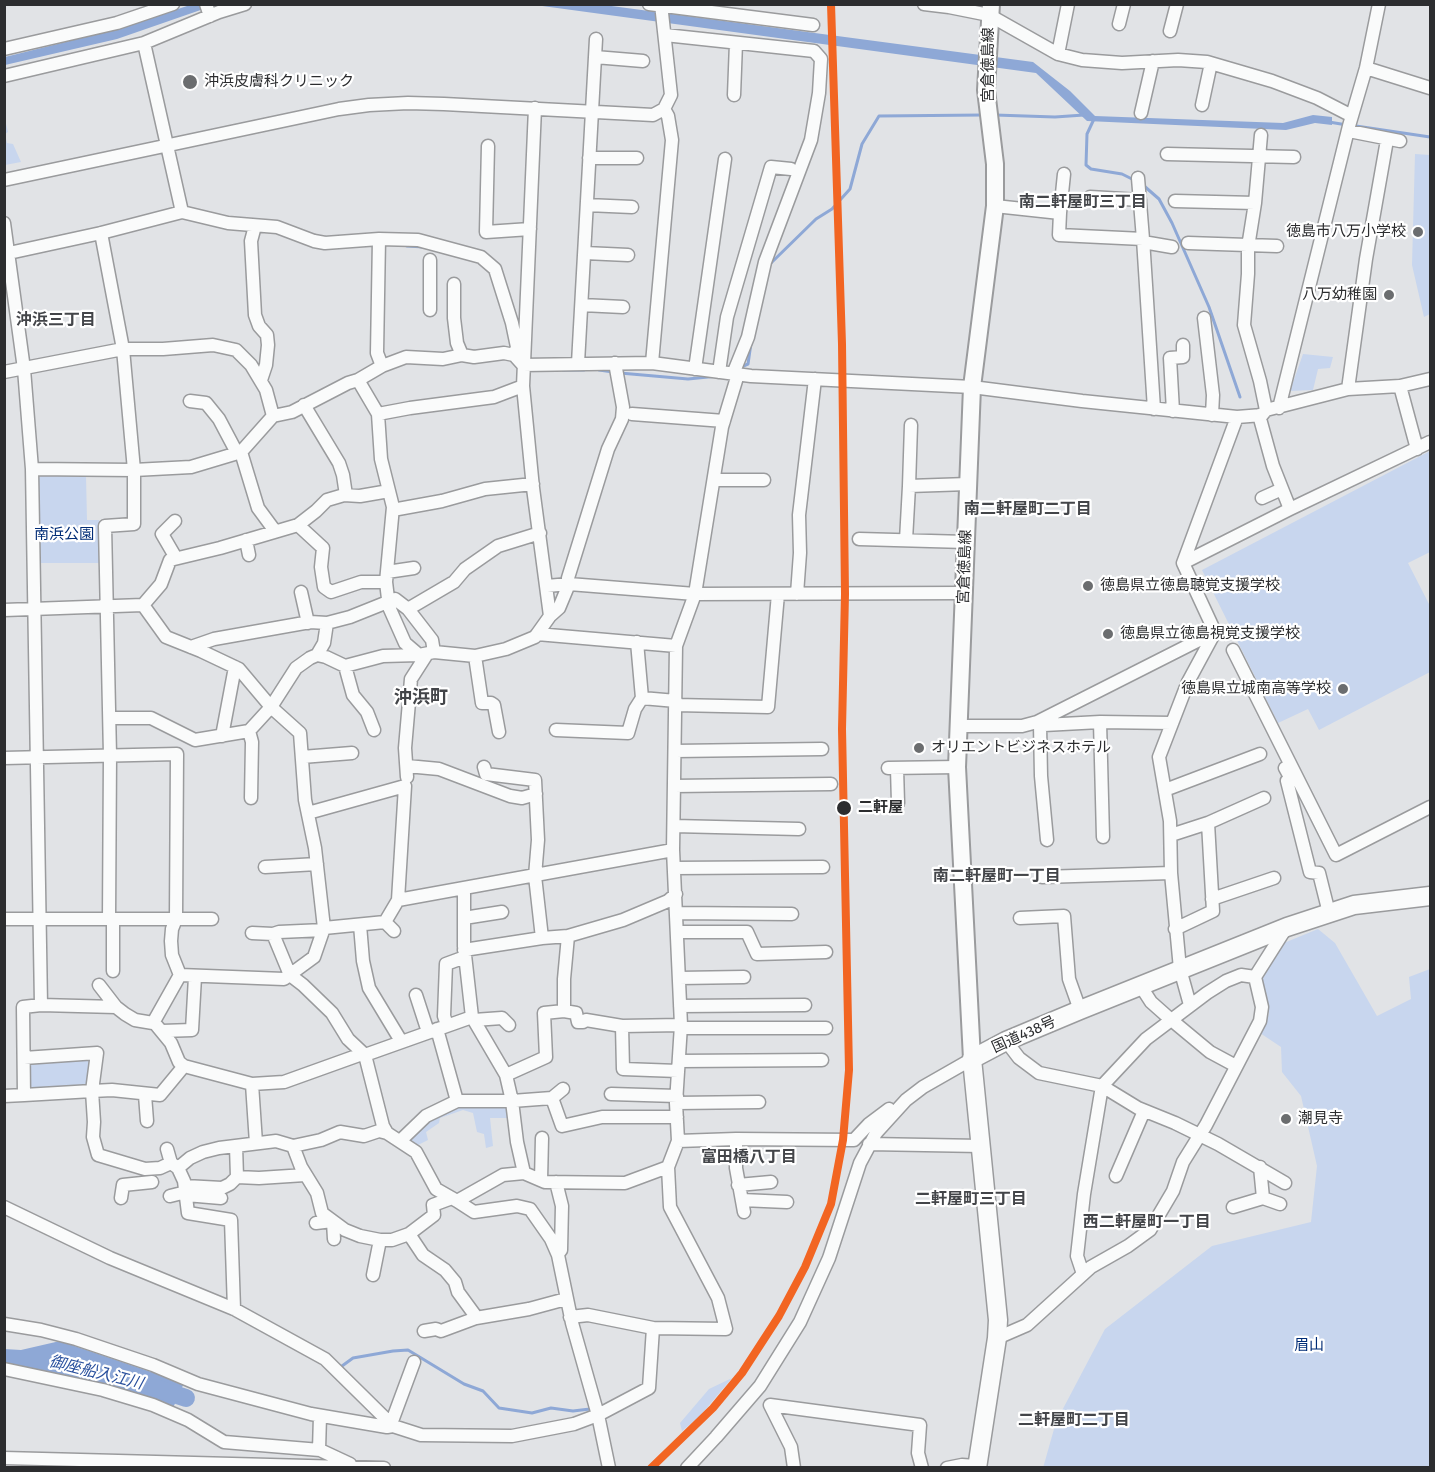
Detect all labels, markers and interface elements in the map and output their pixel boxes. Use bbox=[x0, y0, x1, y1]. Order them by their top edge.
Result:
street label: 宮倉徳島線 bbox=[980, 28, 998, 102]
marker: 沖浜皮膚科クリニック bbox=[181, 73, 199, 91]
place label: 沖浜皮膚科クリニック bbox=[204, 73, 354, 91]
district label: 南二軒屋町三丁目 bbox=[1019, 193, 1147, 213]
place label: 徳島市八万小学校 bbox=[1286, 223, 1406, 241]
marker: 徳島市八万小学校 bbox=[1411, 225, 1425, 239]
place label: 八万幼稚園 bbox=[1302, 286, 1377, 304]
marker: 八万幼稚園 bbox=[1382, 288, 1396, 302]
district label: 沖浜三丁目 bbox=[16, 311, 96, 331]
district label: 南二軒屋町二丁目 bbox=[964, 500, 1092, 520]
park label: 南浜公園 bbox=[34, 526, 94, 544]
street label: 宮倉徳島線 bbox=[955, 529, 975, 605]
place label: 徳島県立徳島聴覚支援学校 bbox=[1100, 577, 1280, 595]
marker: 徳島県立徳島聴覚支援学校 bbox=[1081, 579, 1095, 593]
place label: 徳島県立徳島視覚支援学校 bbox=[1120, 625, 1300, 643]
marker: 徳島県立徳島視覚支援学校 bbox=[1101, 627, 1115, 641]
place label: 徳島県立城南高等学校 bbox=[1181, 680, 1331, 698]
marker: 徳島県立城南高等学校 bbox=[1336, 682, 1350, 696]
district label: 沖浜町 bbox=[394, 687, 448, 709]
place label: オリエントビジネスホテル bbox=[931, 739, 1111, 757]
marker: オリエントビジネスホテル bbox=[912, 741, 926, 755]
marker: 二軒屋 bbox=[835, 799, 853, 817]
place label: 二軒屋 bbox=[858, 799, 903, 817]
district label: 南二軒屋町一丁目 bbox=[933, 867, 1061, 887]
street label: 国道438号 bbox=[989, 1013, 1059, 1057]
place label: 潮見寺 bbox=[1298, 1110, 1343, 1128]
marker: 潮見寺 bbox=[1279, 1112, 1293, 1126]
district label: 富田橋八丁目 bbox=[701, 1148, 797, 1168]
district label: 二軒屋町三丁目 bbox=[915, 1190, 1027, 1210]
district label: 西二軒屋町一丁目 bbox=[1083, 1213, 1211, 1233]
park label: 眉山 bbox=[1294, 1337, 1324, 1355]
water label: 御座船入江川 bbox=[47, 1352, 145, 1394]
district label: 二軒屋町二丁目 bbox=[1018, 1411, 1130, 1431]

